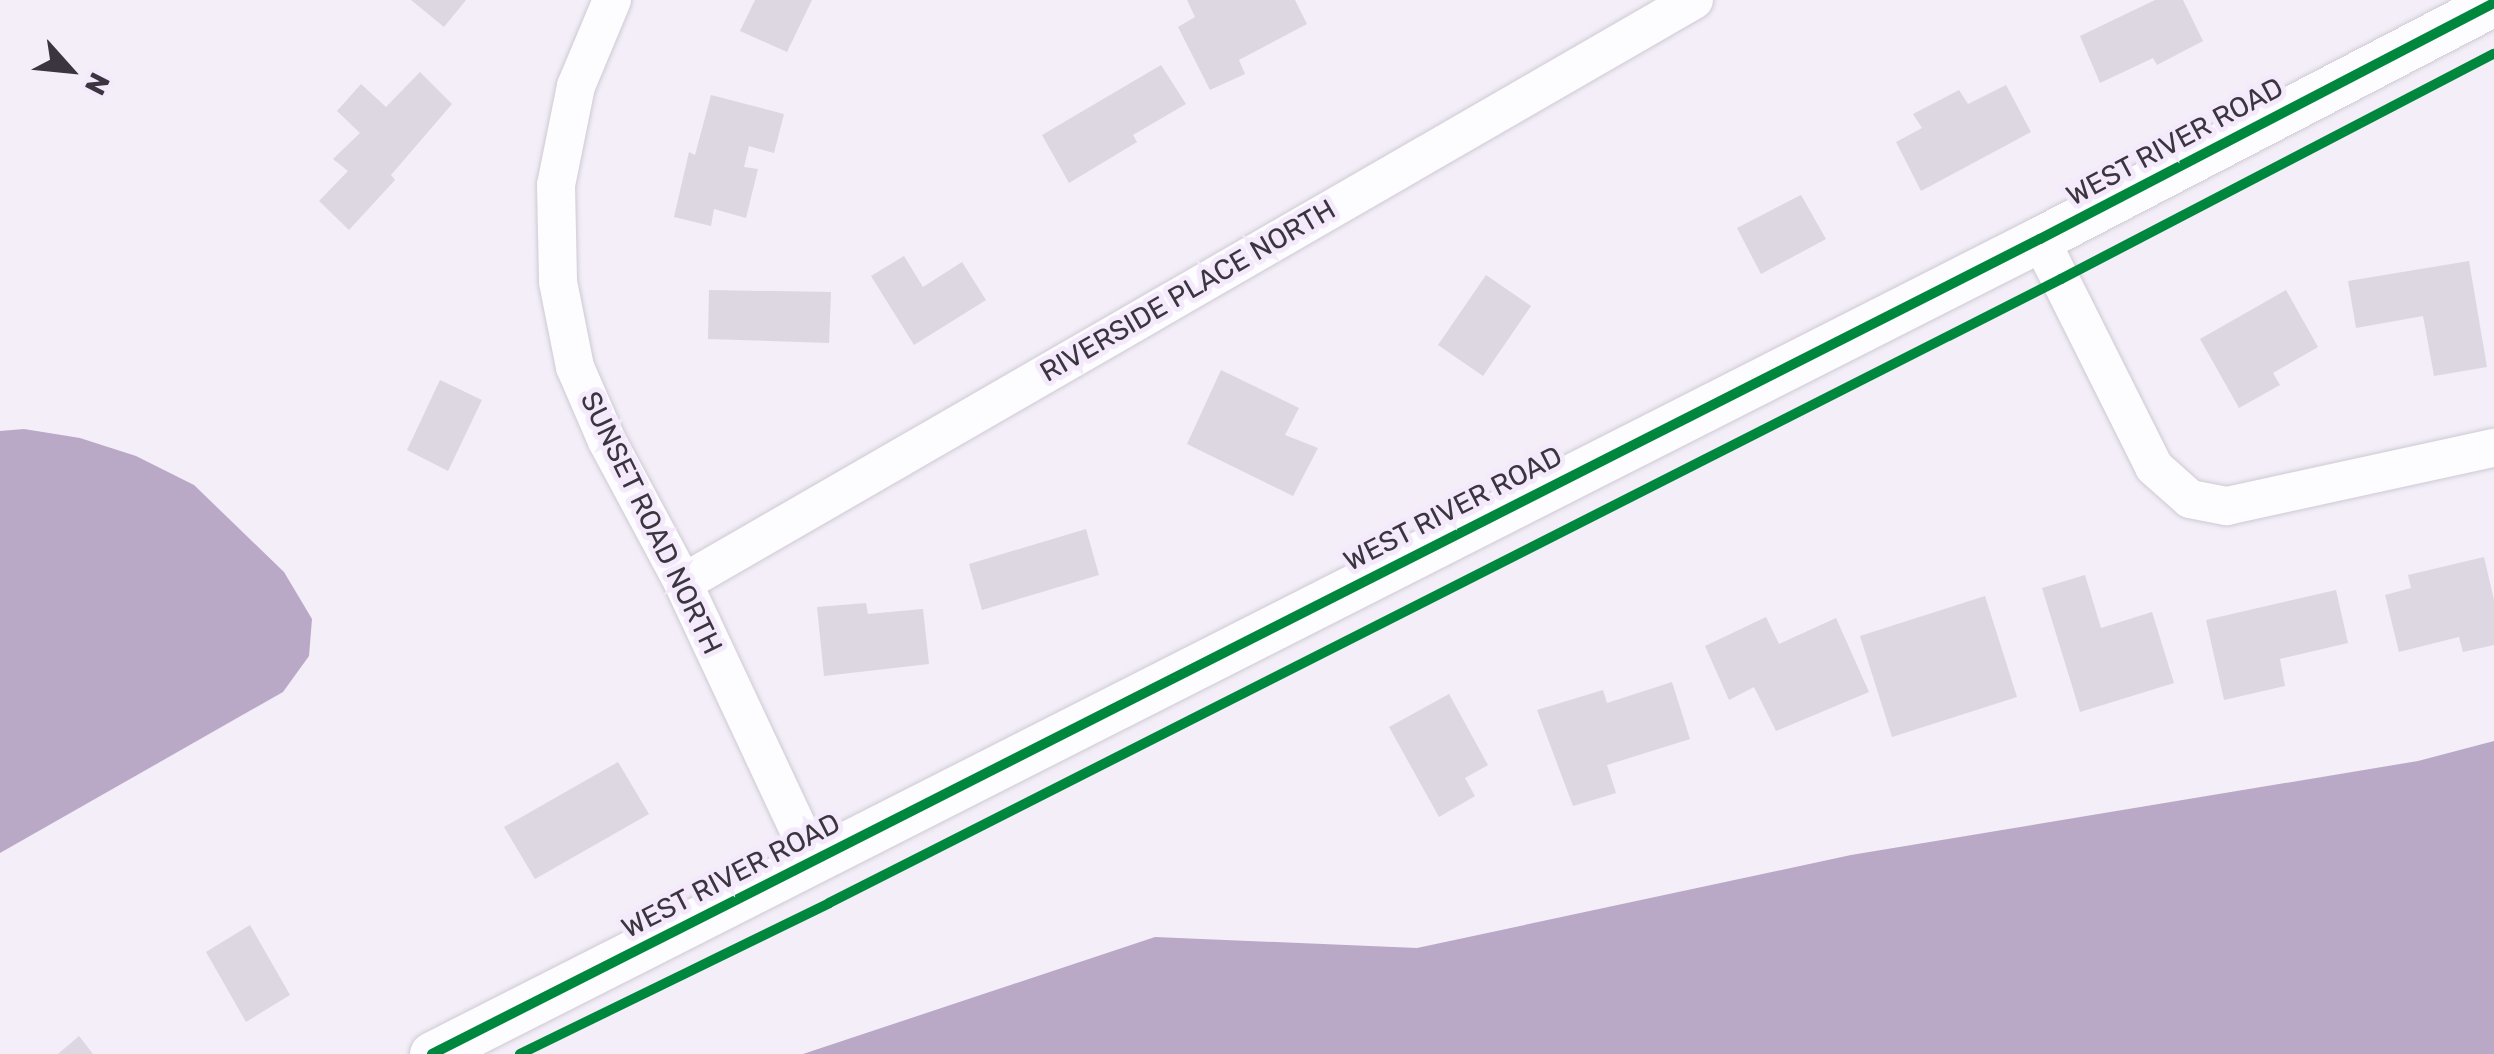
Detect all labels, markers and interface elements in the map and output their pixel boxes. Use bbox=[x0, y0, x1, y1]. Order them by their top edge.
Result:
north arrow bbox=[20, 20, 120, 120]
text: N bbox=[78, 67, 116, 100]
street label: WEST RIVER ROAD bbox=[2061, 71, 2289, 213]
street label: RIVERSIDE PLACE NORTH bbox=[1034, 193, 1342, 389]
street label: SUNSET ROAD NORTH bbox=[573, 386, 729, 660]
street label: WEST RIVER ROAD bbox=[1338, 439, 1568, 579]
street label: WEST RIVER ROAD bbox=[616, 806, 846, 946]

